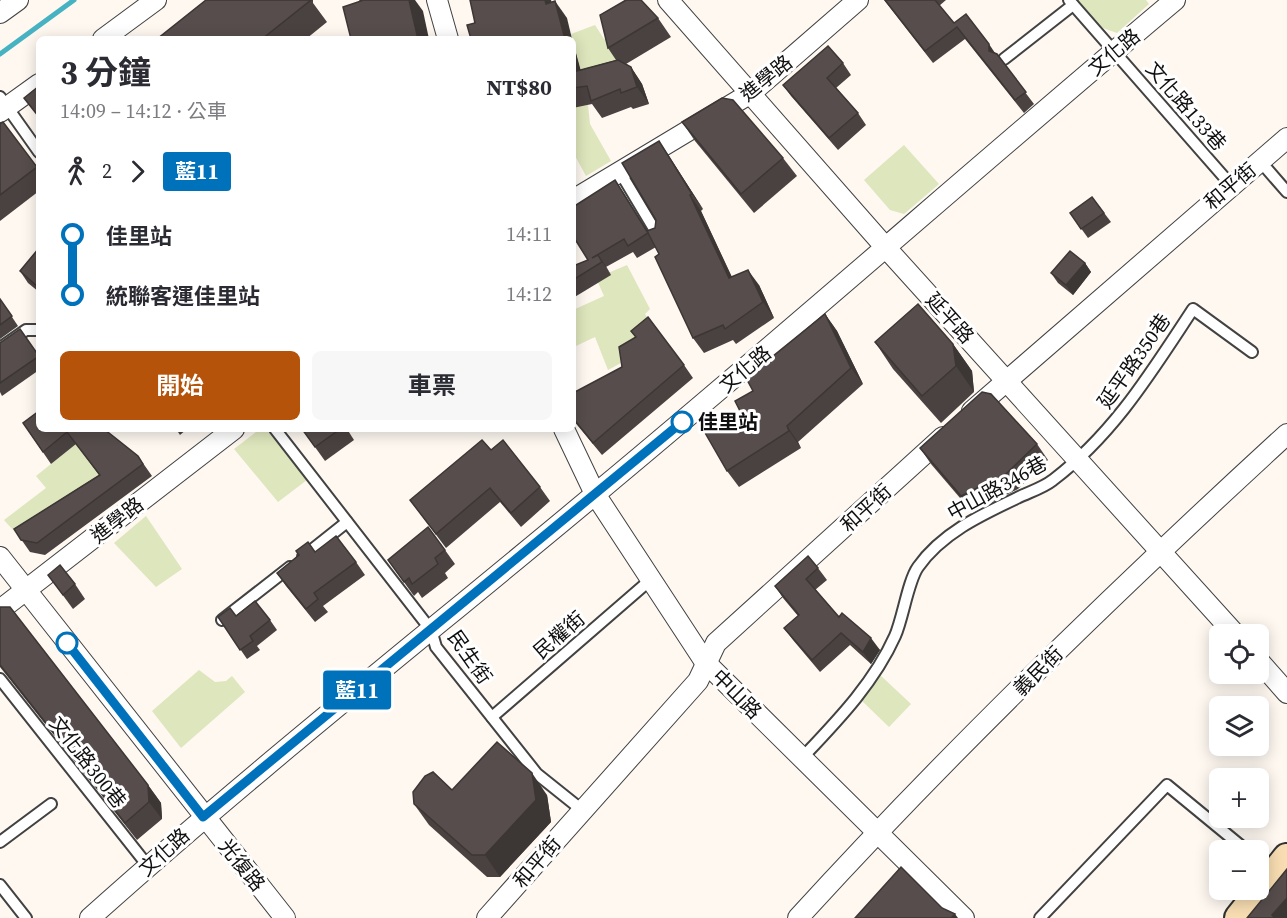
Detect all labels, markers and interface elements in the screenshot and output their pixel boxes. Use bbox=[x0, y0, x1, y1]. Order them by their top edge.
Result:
street label: 文化路 bbox=[1082, 22, 1146, 82]
street label: 進學路 bbox=[734, 48, 798, 108]
text: 3 分鐘 bbox=[60, 50, 151, 95]
street label: 文化路133巷 bbox=[1139, 55, 1233, 157]
text: NT$80 bbox=[486, 72, 552, 102]
text: 14:09 – 14:12 · 公車 bbox=[60, 97, 227, 125]
icon: walk bbox=[60, 155, 93, 188]
icon: forward bbox=[121, 155, 154, 188]
street label: 和平街 bbox=[1198, 156, 1262, 216]
text: 2 bbox=[102, 157, 112, 185]
text: 藍11 bbox=[175, 157, 219, 186]
text: 14:11 bbox=[506, 220, 552, 248]
text: 佳里站 bbox=[106, 221, 172, 251]
text: 14:12 bbox=[506, 280, 552, 308]
text: 統聯客運佳里站 bbox=[106, 281, 260, 311]
street label: 延平路 bbox=[920, 286, 980, 350]
street label: 延平路350巷 bbox=[1091, 308, 1177, 414]
street label: 文化路 bbox=[713, 339, 777, 399]
button: 開始 bbox=[60, 351, 300, 420]
button: 車票 bbox=[312, 351, 552, 420]
place label: 佳里站 bbox=[698, 408, 758, 436]
marker: 佳里站 bbox=[671, 411, 693, 433]
street label: 中山路346巷 bbox=[942, 449, 1052, 527]
street label: 和平街 bbox=[834, 478, 898, 538]
street label: 進學路 bbox=[85, 490, 149, 550]
street label: 民權街 bbox=[527, 605, 591, 665]
street label: 民生街 bbox=[441, 624, 499, 690]
map controls bbox=[1209, 624, 1269, 900]
button: locate bbox=[1209, 624, 1269, 684]
unlabelled marker bbox=[56, 632, 78, 654]
street label: 義民街 bbox=[1007, 640, 1069, 702]
street label: 中山路 bbox=[706, 663, 768, 725]
line badge: 藍11 bbox=[322, 670, 392, 710]
text: 藍11 bbox=[335, 676, 379, 705]
button: layers bbox=[1209, 696, 1269, 756]
street label: 文化路300巷 bbox=[43, 710, 133, 814]
button: + bbox=[1209, 768, 1269, 828]
street label: 文化路 bbox=[132, 822, 196, 882]
street label: 和平街 bbox=[507, 830, 567, 894]
street label: 光復路 bbox=[212, 833, 272, 897]
button: − bbox=[1209, 840, 1269, 900]

